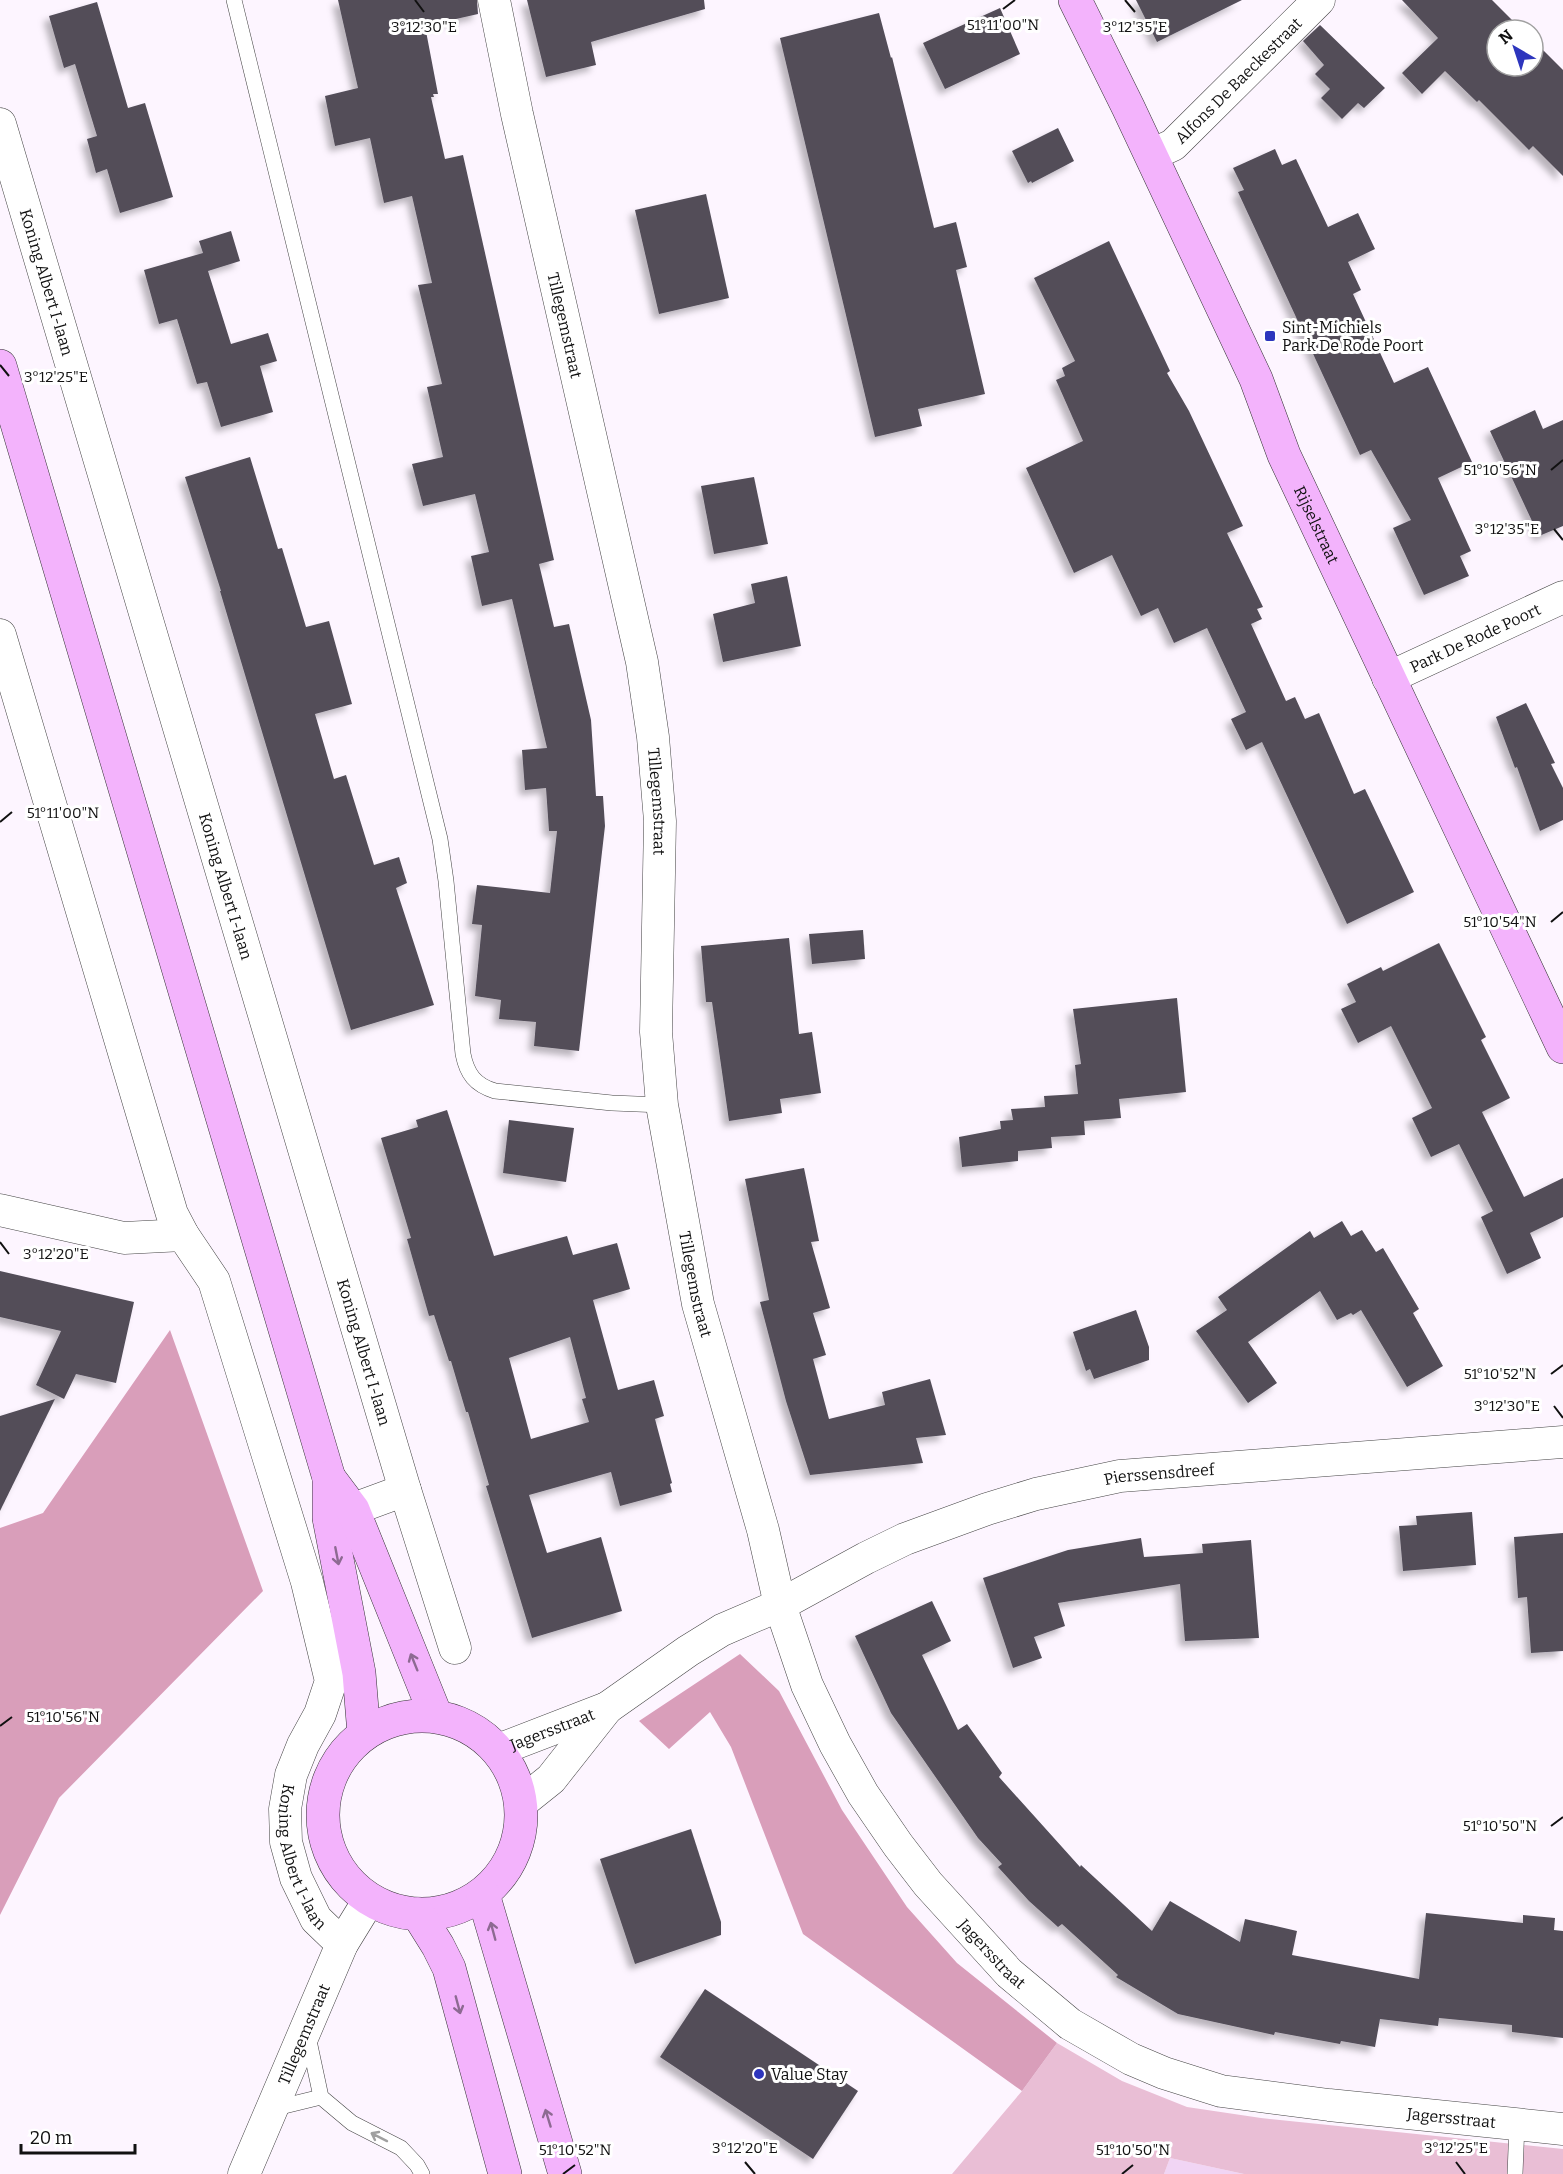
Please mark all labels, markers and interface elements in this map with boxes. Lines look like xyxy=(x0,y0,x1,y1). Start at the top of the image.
street label: Alfons De Baeckestraat xyxy=(1171,13,1306,147)
text: 51°11'00"N xyxy=(967,16,1039,34)
text: 3°12'30"E xyxy=(391,18,457,36)
text: 3°12'35"E xyxy=(1103,18,1167,36)
north arrow xyxy=(1485,18,1545,78)
text: N xyxy=(1495,25,1517,48)
street label: Koning Albert I-laan xyxy=(16,207,78,358)
street label: Tillegemstraat xyxy=(544,271,586,380)
place label: Sint-Michiels Park De Rode Poort xyxy=(1282,318,1424,355)
marker: Sint-Michiels Park De Rode Poort xyxy=(1263,329,1277,343)
text: 3°12'25"E xyxy=(24,368,88,386)
text: 51°10'56"N xyxy=(1463,461,1537,479)
street label: Rijselstraat xyxy=(1290,483,1343,567)
text: 3°12'35"E xyxy=(1475,520,1539,538)
street label: Park De Rode Poort xyxy=(1407,599,1544,676)
street label: Tillegemstraat xyxy=(644,747,670,856)
text: 51°11'00"N xyxy=(27,804,99,822)
street label: Koning Albert I-laan xyxy=(195,811,257,962)
text: 51°10'54"N xyxy=(1463,913,1537,931)
street label: Tillegemstraat xyxy=(675,1230,717,1339)
text: 3°12'20"E xyxy=(23,1245,89,1263)
street label: Koning Albert I-laan xyxy=(333,1277,395,1428)
text: 51°10'52"N xyxy=(1464,1365,1536,1383)
text: 3°12'30"E xyxy=(1474,1397,1540,1415)
street label: Pierssensdreef xyxy=(1102,1459,1217,1489)
one-way arrow xyxy=(332,1546,343,1566)
one-way arrow xyxy=(408,1653,419,1672)
street label: Jagersstraat xyxy=(506,1704,597,1754)
text: 51°10'56"N xyxy=(26,1708,100,1726)
street label: Koning Albert I-laan xyxy=(275,1783,330,1933)
text: 51°10'50"N xyxy=(1463,1817,1537,1835)
street label: Jagersstraat xyxy=(954,1914,1030,1993)
one-way arrow xyxy=(487,1922,498,1941)
street label: Tillegemstraat xyxy=(274,1981,334,2088)
one-way arrow xyxy=(453,1995,465,2014)
place label: Value Stay xyxy=(771,2065,848,2084)
marker: Value Stay xyxy=(752,2067,766,2081)
street label: Jagersstraat xyxy=(1405,2103,1497,2132)
one-way arrow xyxy=(542,2109,553,2128)
scale bar xyxy=(21,2117,135,2155)
text: 20 m xyxy=(30,2127,72,2149)
one-way arrow xyxy=(370,2131,388,2142)
text: 3°12'20"E xyxy=(712,2139,778,2157)
text: 3°12'25"E xyxy=(1424,2139,1488,2157)
text: 51°10'52"N xyxy=(539,2141,611,2159)
text: 51°10'50"N xyxy=(1096,2141,1170,2159)

